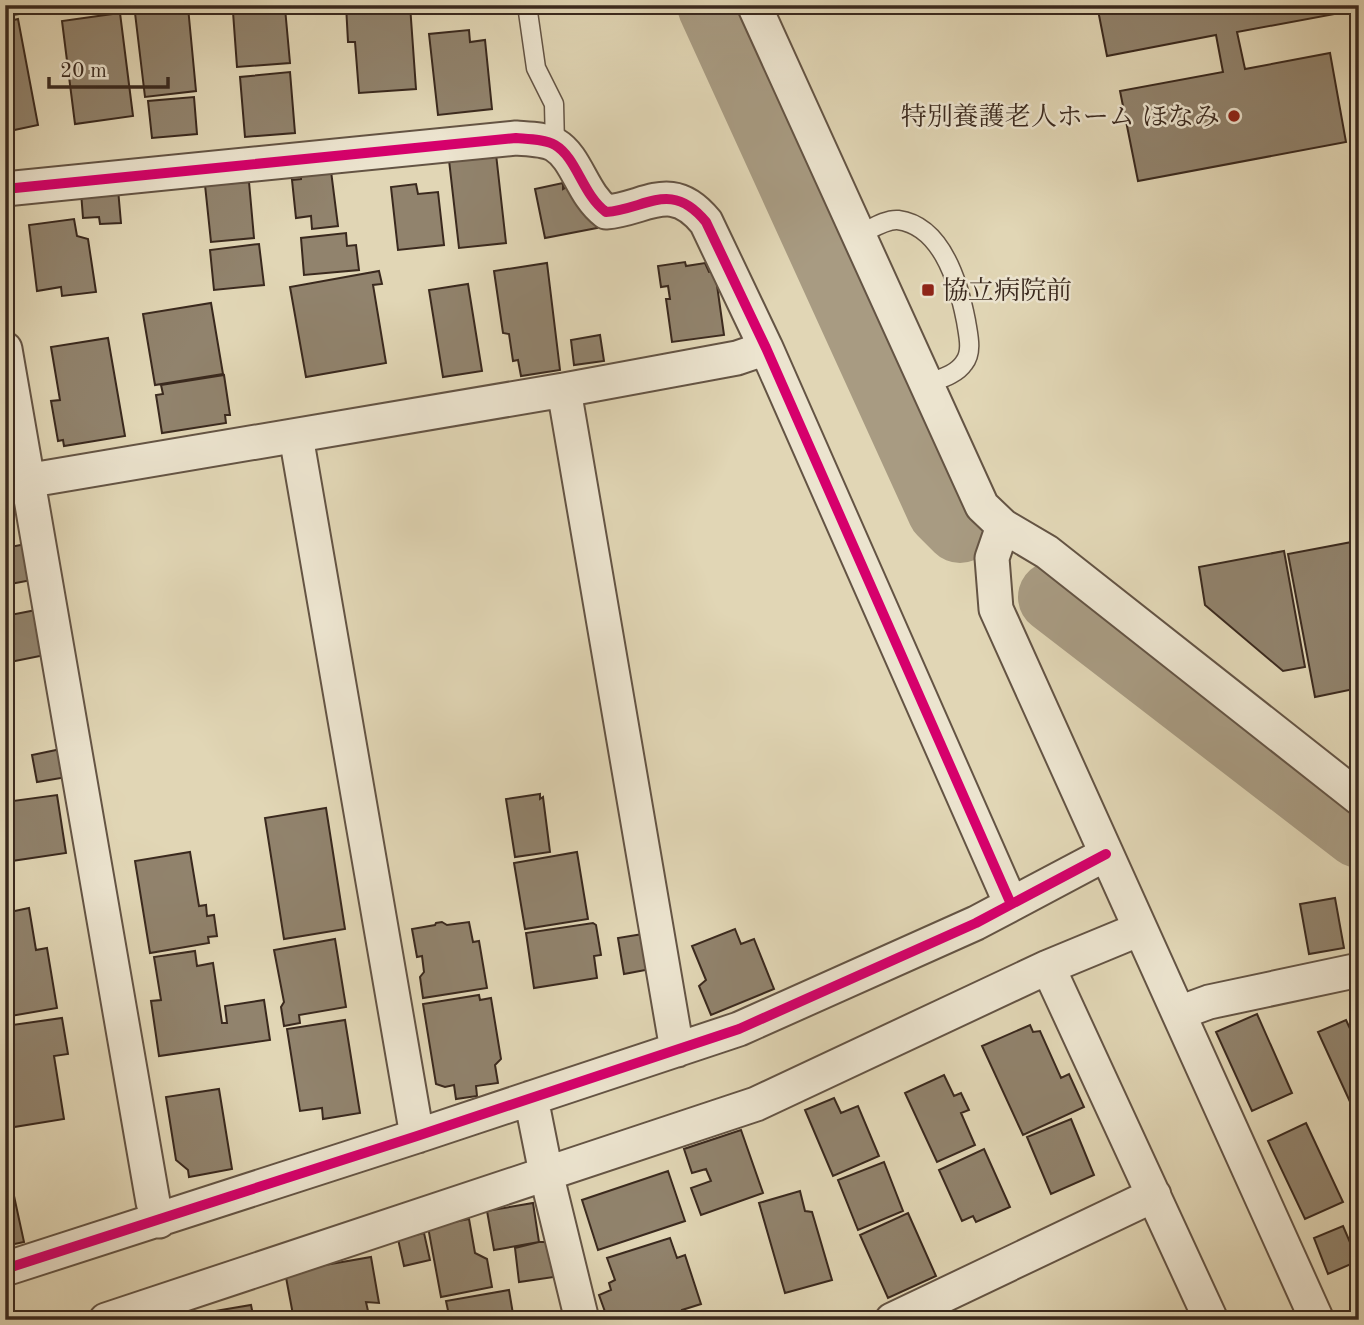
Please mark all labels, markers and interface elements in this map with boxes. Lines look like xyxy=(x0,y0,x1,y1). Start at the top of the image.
scale bar xyxy=(49,46,168,90)
text: 20 m xyxy=(60,61,107,82)
place label: 特別養護老人ホーム ほなみ xyxy=(901,102,1220,131)
marker: 特別養護老人ホーム ほなみ xyxy=(1226,108,1242,124)
place label: 協立病院前 xyxy=(942,277,1072,305)
marker: 協立病院前 xyxy=(920,282,936,298)

